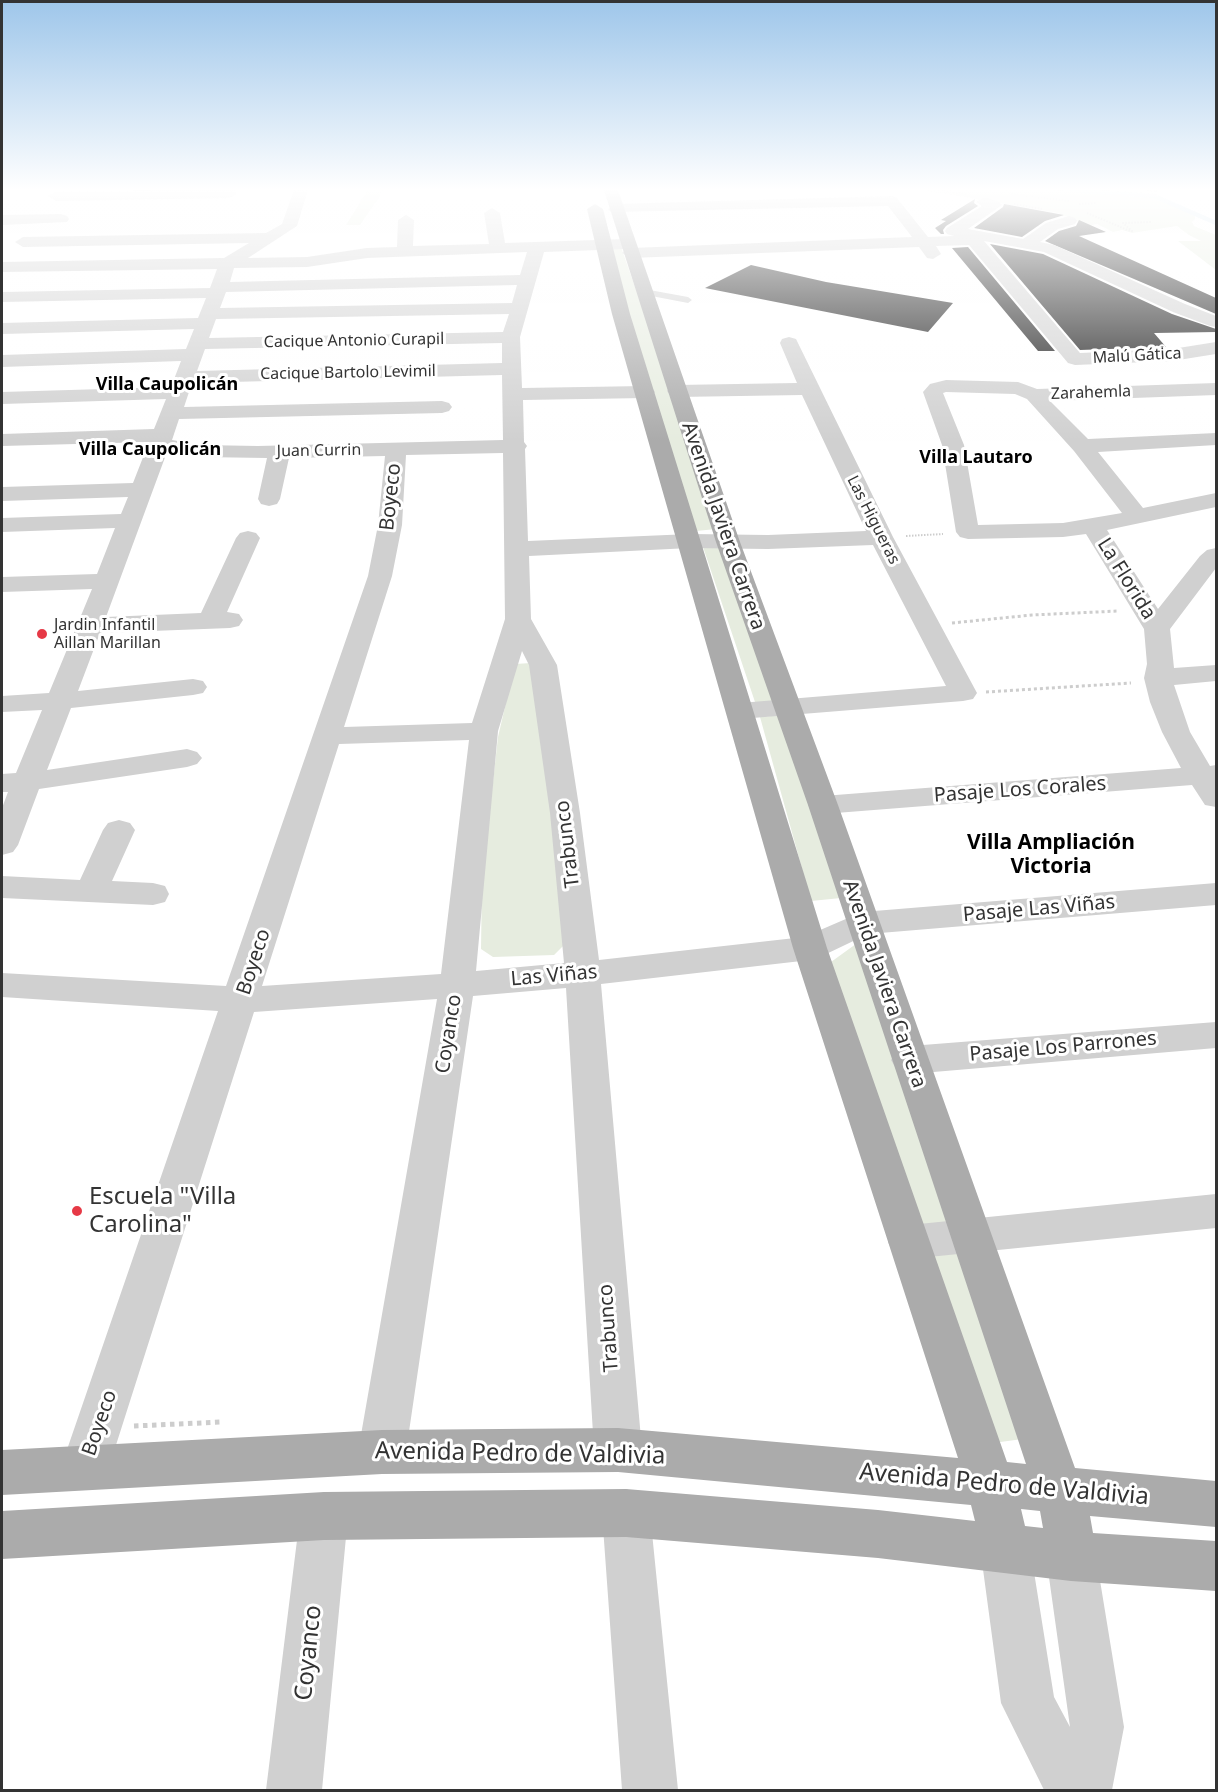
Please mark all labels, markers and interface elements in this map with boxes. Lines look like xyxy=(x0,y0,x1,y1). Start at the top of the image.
street label: Cacique Antonio Curapil xyxy=(264,330,444,352)
street label: Malú Gática xyxy=(1092,344,1182,368)
street label: Cacique Bartolo Levimil xyxy=(260,362,436,384)
district label: Villa Caupolicán xyxy=(96,374,238,396)
street label: Zarahemla xyxy=(1051,382,1131,404)
street label: Avenida Javiera Carrera xyxy=(676,419,770,633)
district label: Villa Caupolicán xyxy=(79,439,221,461)
street label: Juan Currin xyxy=(277,441,361,461)
district label: Villa Lautaro xyxy=(919,447,1033,469)
street label: Boyeco xyxy=(376,462,406,532)
street label: Las Higueras xyxy=(842,472,904,568)
street label: La Florida xyxy=(1092,534,1160,624)
place label: Jardin Infantil Aillan Marillan xyxy=(54,615,161,653)
marker: Jardin Infantil Aillan Marillan xyxy=(35,627,49,641)
street label: Pasaje Los Corales xyxy=(933,772,1107,808)
street label: Trabunco xyxy=(551,799,585,889)
district label: Villa Ampliación Victoria xyxy=(967,830,1135,880)
street label: Avenida Javiera Carrera xyxy=(837,877,931,1091)
street label: Pasaje Las Viñas xyxy=(962,890,1116,928)
street label: Boyeco xyxy=(232,926,276,998)
street label: Las Viñas xyxy=(510,960,598,992)
street label: Coyanco xyxy=(431,993,467,1075)
street label: Pasaje Los Parrones xyxy=(968,1027,1158,1067)
place label: Escuela "Villa Carolina" xyxy=(89,1183,236,1239)
marker: Escuela "Villa Carolina" xyxy=(70,1204,84,1218)
street label: Trabunco xyxy=(594,1283,624,1373)
street label: Boyeco xyxy=(78,1387,122,1459)
street label: Avenida Pedro de Valdivia xyxy=(375,1437,665,1471)
street label: Avenida Pedro de Valdivia xyxy=(858,1458,1150,1512)
street label: Coyanco xyxy=(290,1604,328,1702)

